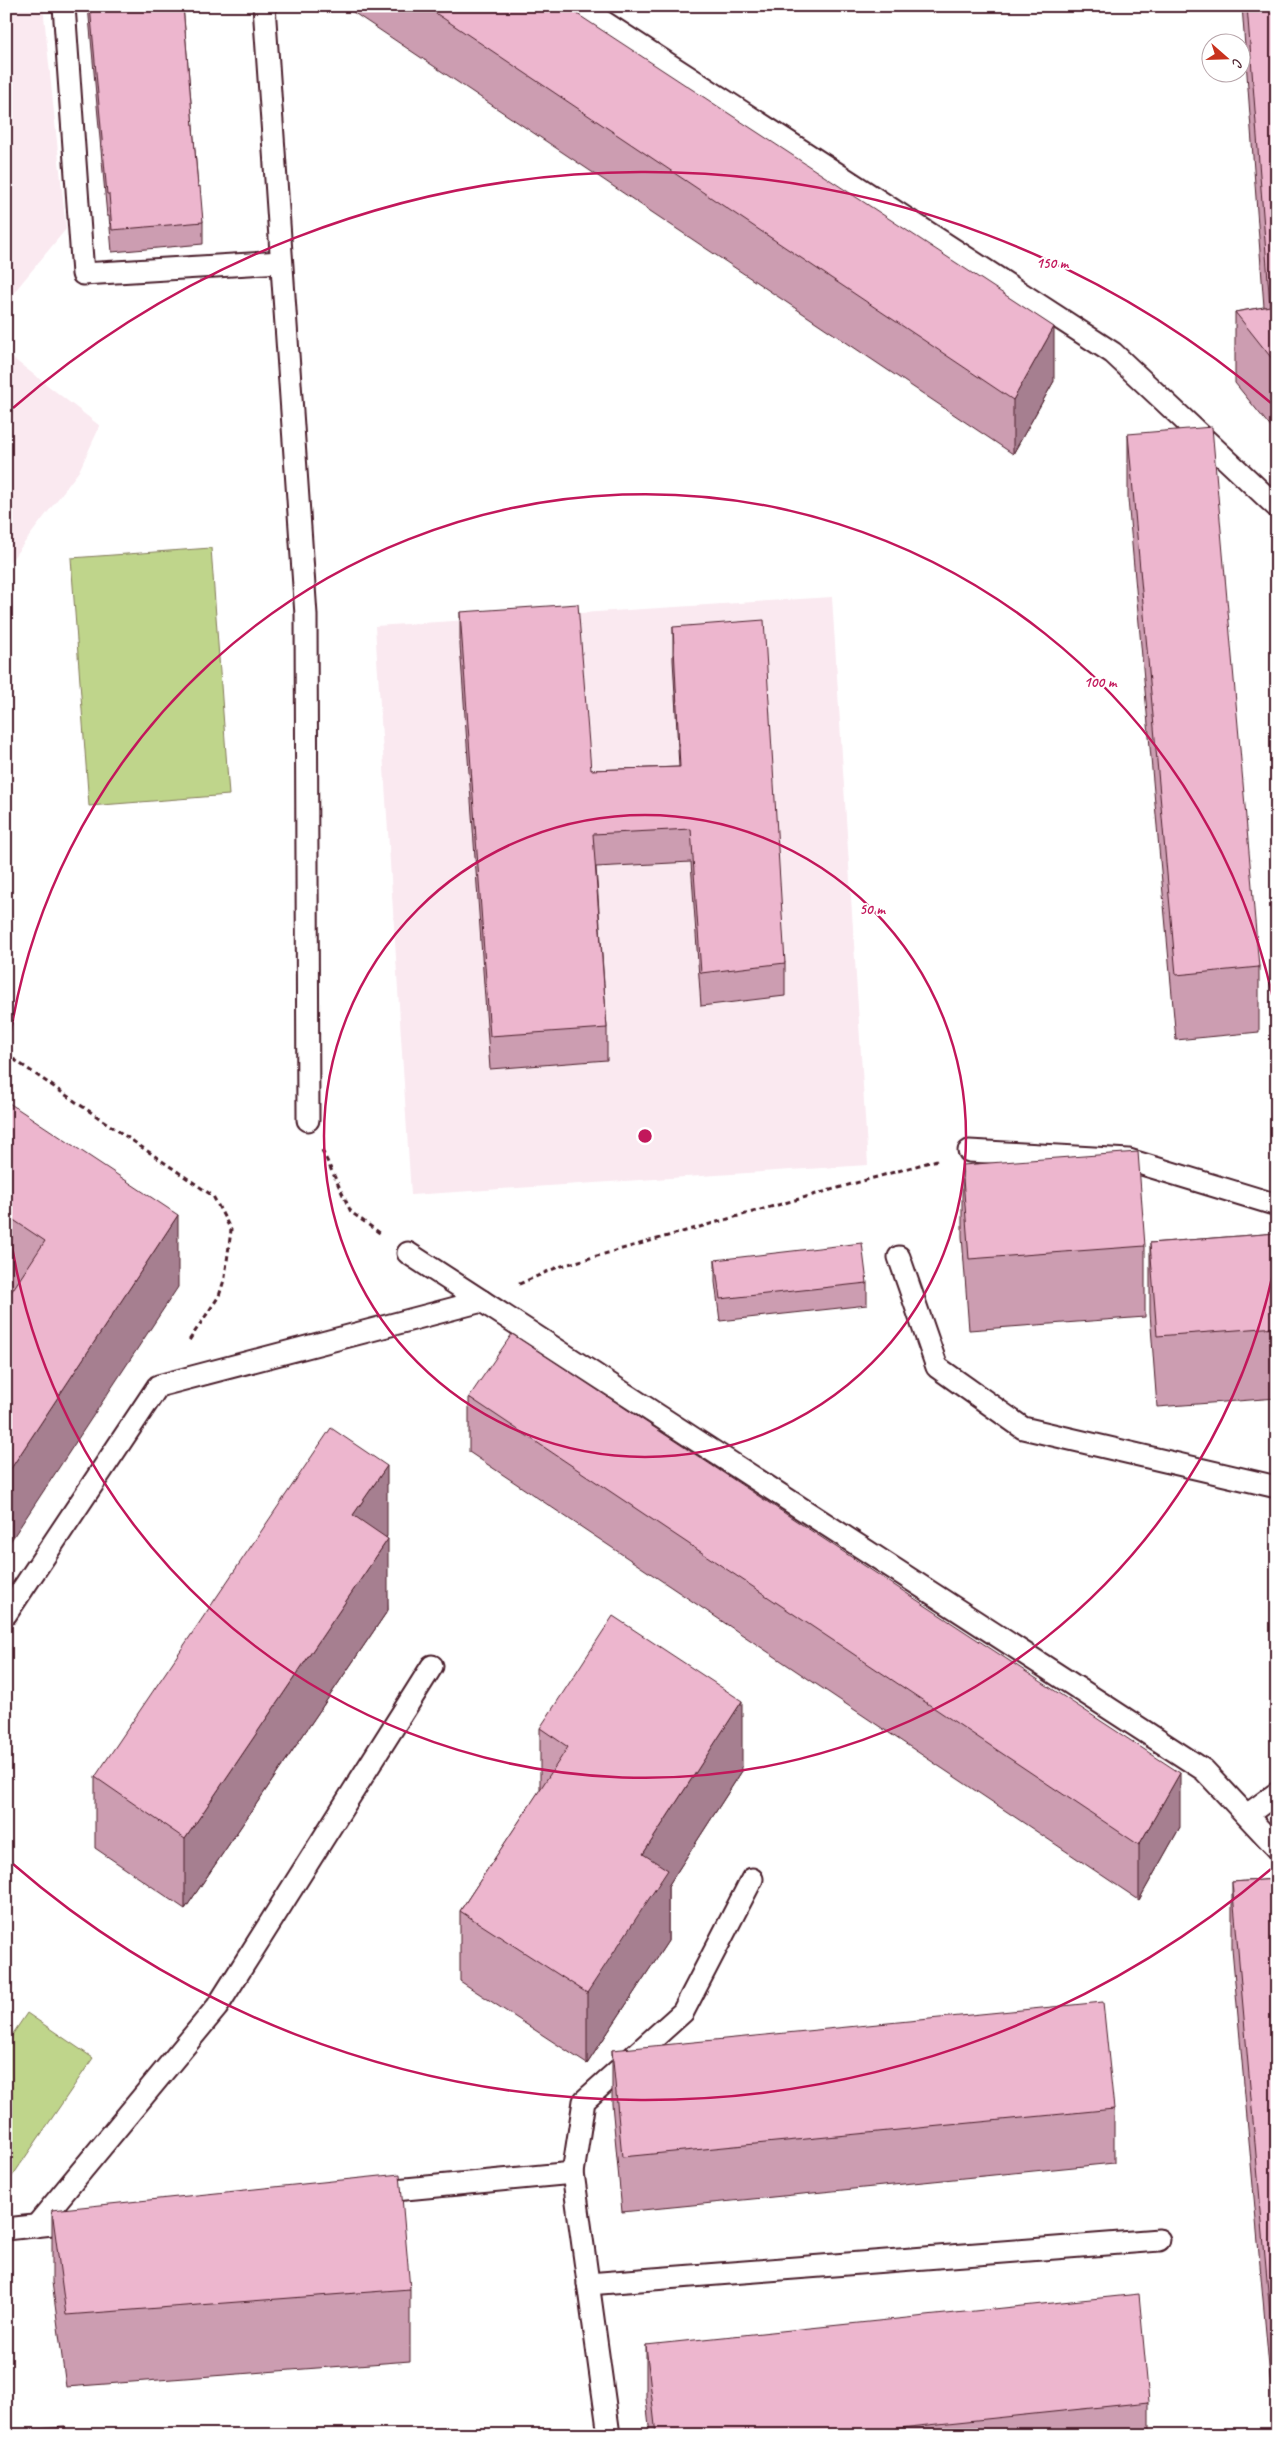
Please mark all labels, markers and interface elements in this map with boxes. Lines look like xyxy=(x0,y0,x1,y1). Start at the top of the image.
north arrow xyxy=(1200,32,1250,82)
text: С xyxy=(1228,56,1247,70)
text: 150 m xyxy=(1036,254,1070,273)
text: 100 m xyxy=(1084,673,1118,692)
text: 50 m xyxy=(859,900,886,919)
centre of rings xyxy=(636,1127,654,1145)

